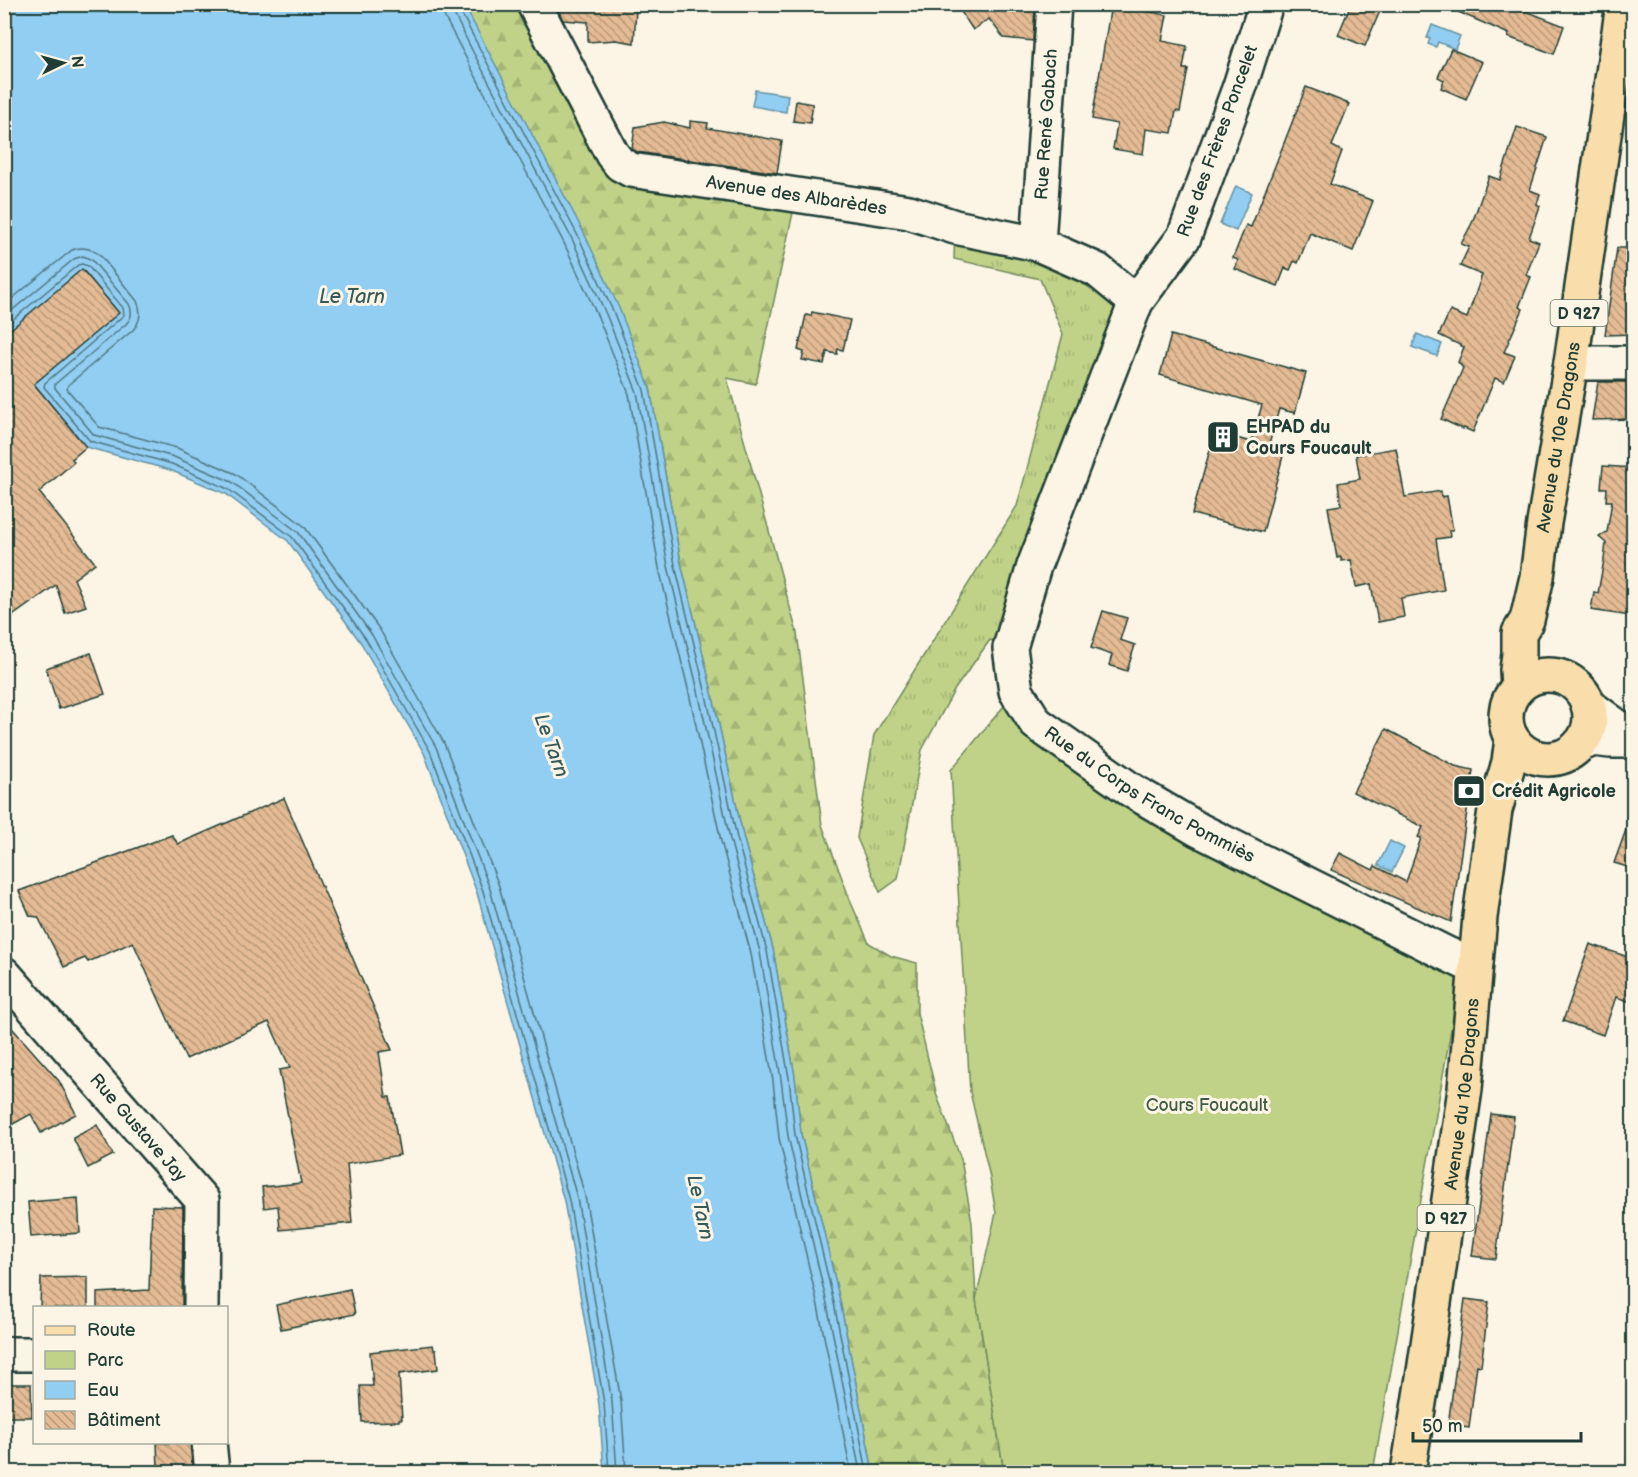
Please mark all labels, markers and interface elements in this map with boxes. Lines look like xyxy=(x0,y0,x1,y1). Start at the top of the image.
north arrow xyxy=(33,33,93,93)
street label: Rue des Frères Poncelet xyxy=(1173,42,1262,240)
street label: Rue René Gabach xyxy=(1031,48,1062,201)
text: N xyxy=(66,55,86,69)
street label: Avenue des Albarèdes xyxy=(705,172,888,220)
water label: Le Tarn xyxy=(319,285,385,309)
road number: D 927 xyxy=(1550,300,1608,326)
street label: Avenue du 10e Dragons xyxy=(1533,341,1585,534)
place label: EHPAD du Cours Foucault xyxy=(1246,417,1372,459)
building icon: EHPAD du Cours Foucault xyxy=(1205,419,1241,455)
water label: Le Tarn xyxy=(529,710,574,780)
street label: Rue du Corps Franc Pommiès xyxy=(1040,722,1258,867)
bank icon: Crédit Agricole xyxy=(1451,773,1487,809)
place label: Crédit Agricole xyxy=(1492,781,1616,802)
street label: Avenue du 10e Dragons xyxy=(1441,997,1484,1191)
street label: Rue Gustave Jay xyxy=(85,1070,191,1187)
park label: Cours Foucault xyxy=(1146,1095,1269,1116)
water label: Le Tarn xyxy=(681,1172,719,1242)
road number: D 927 xyxy=(1418,1205,1474,1231)
legend xyxy=(33,1306,228,1444)
text: Route xyxy=(87,1320,136,1341)
text: Parc xyxy=(87,1350,124,1371)
text: Eau xyxy=(87,1380,119,1401)
scale bar xyxy=(1413,1405,1581,1443)
text: Bâtiment xyxy=(87,1410,161,1431)
text: 50 m xyxy=(1422,1416,1463,1437)

